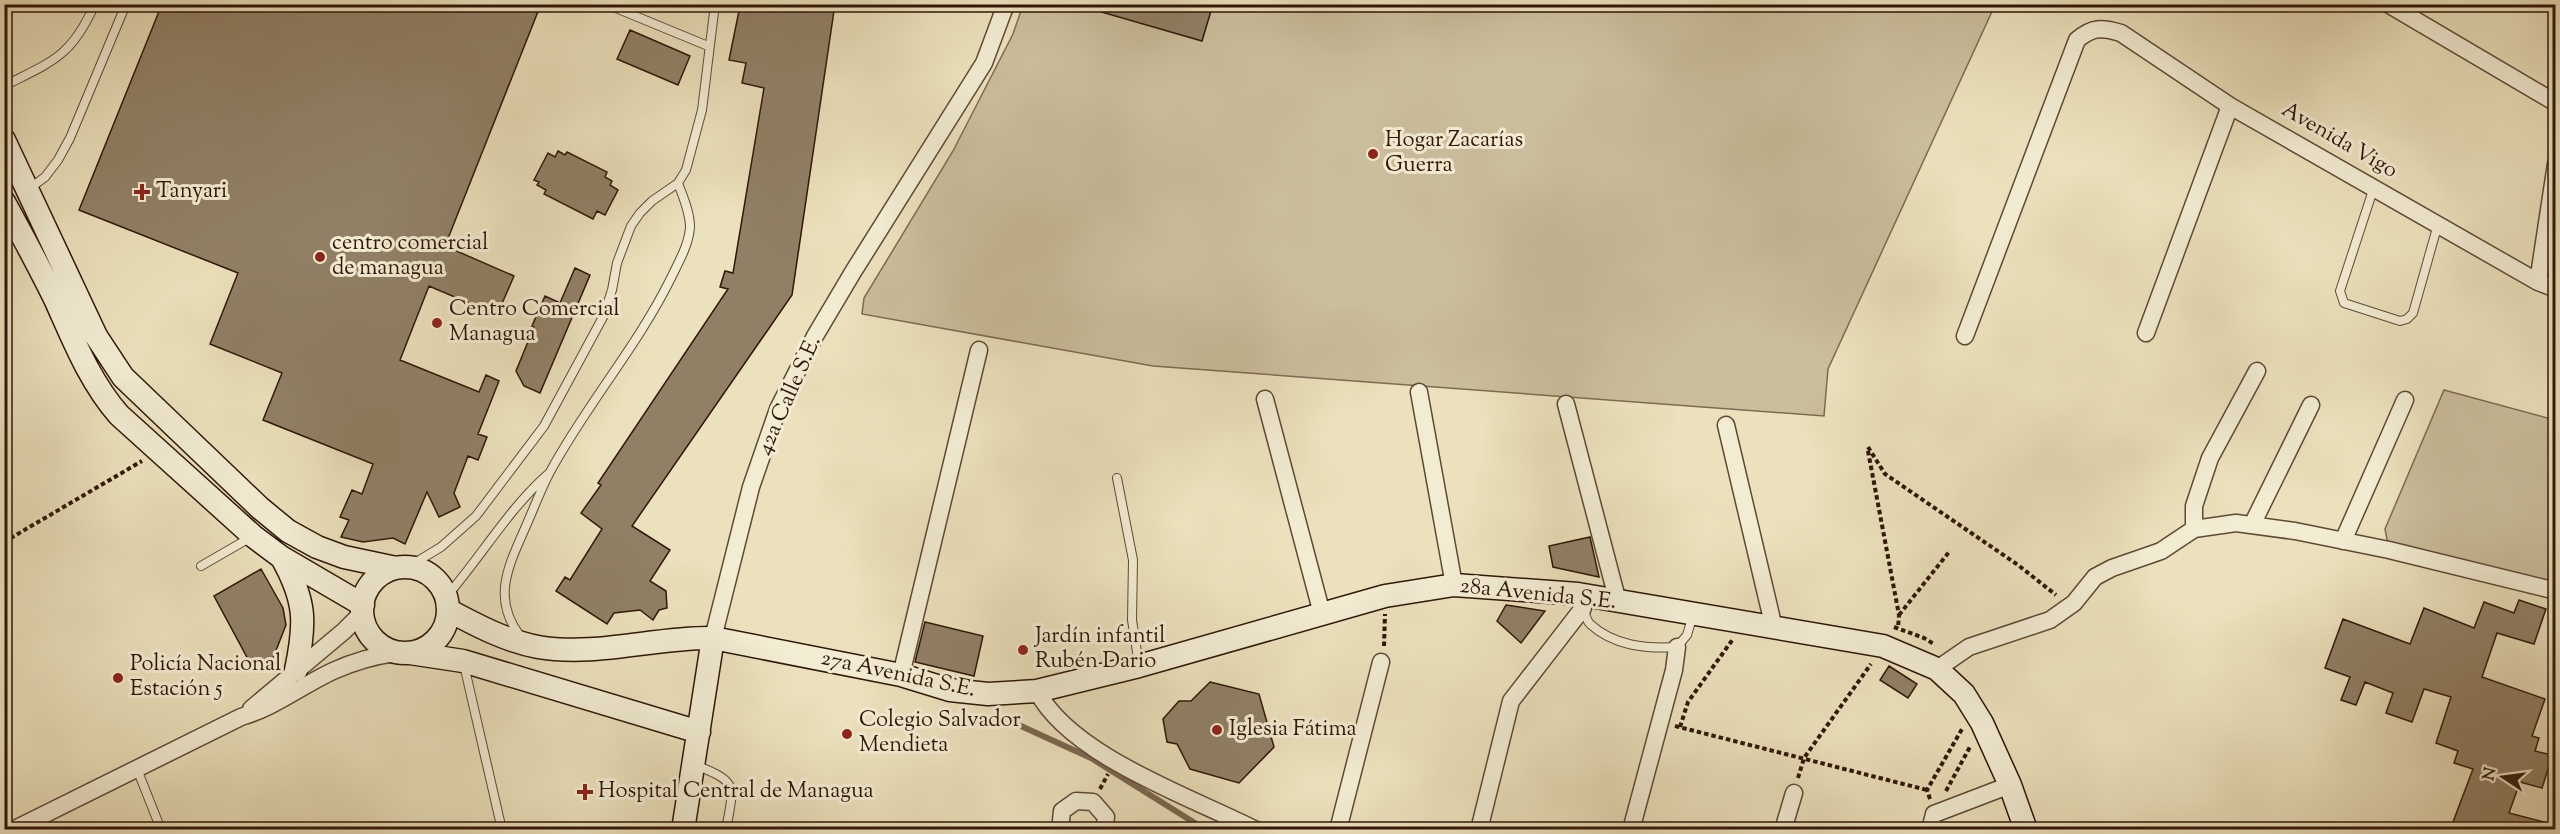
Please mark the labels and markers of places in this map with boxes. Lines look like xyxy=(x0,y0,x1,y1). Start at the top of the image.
place label: Hogar Zacarías Guerra xyxy=(1385,125,1523,182)
marker: Hogar Zacarías Guerra xyxy=(1366,147,1380,161)
place label: Tanyari xyxy=(156,176,227,208)
marker: Tanyari xyxy=(133,183,151,201)
place label: centro comercial de managua xyxy=(332,228,488,285)
marker: centro comercial de managua xyxy=(313,250,327,264)
place label: Centro Comercial Managua xyxy=(449,294,620,351)
marker: Centro Comercial Managua xyxy=(430,316,444,330)
place label: Jardín infantil Rubén Dario xyxy=(1034,621,1166,678)
marker: Jardín infantil Rubén Dario xyxy=(1016,643,1030,657)
place label: Policía Nacional Estación 5 xyxy=(130,649,281,706)
marker: Policía Nacional Estación 5 xyxy=(111,671,125,685)
place label: Colegio Salvador Mendieta xyxy=(859,705,1021,762)
place label: Iglesia Fátima xyxy=(1229,714,1357,746)
marker: Iglesia Fátima xyxy=(1210,723,1224,737)
marker: Colegio Salvador Mendieta xyxy=(840,727,854,741)
place label: Hospital Central de Managua xyxy=(598,776,874,808)
marker: Hospital Central de Managua xyxy=(576,783,594,801)

